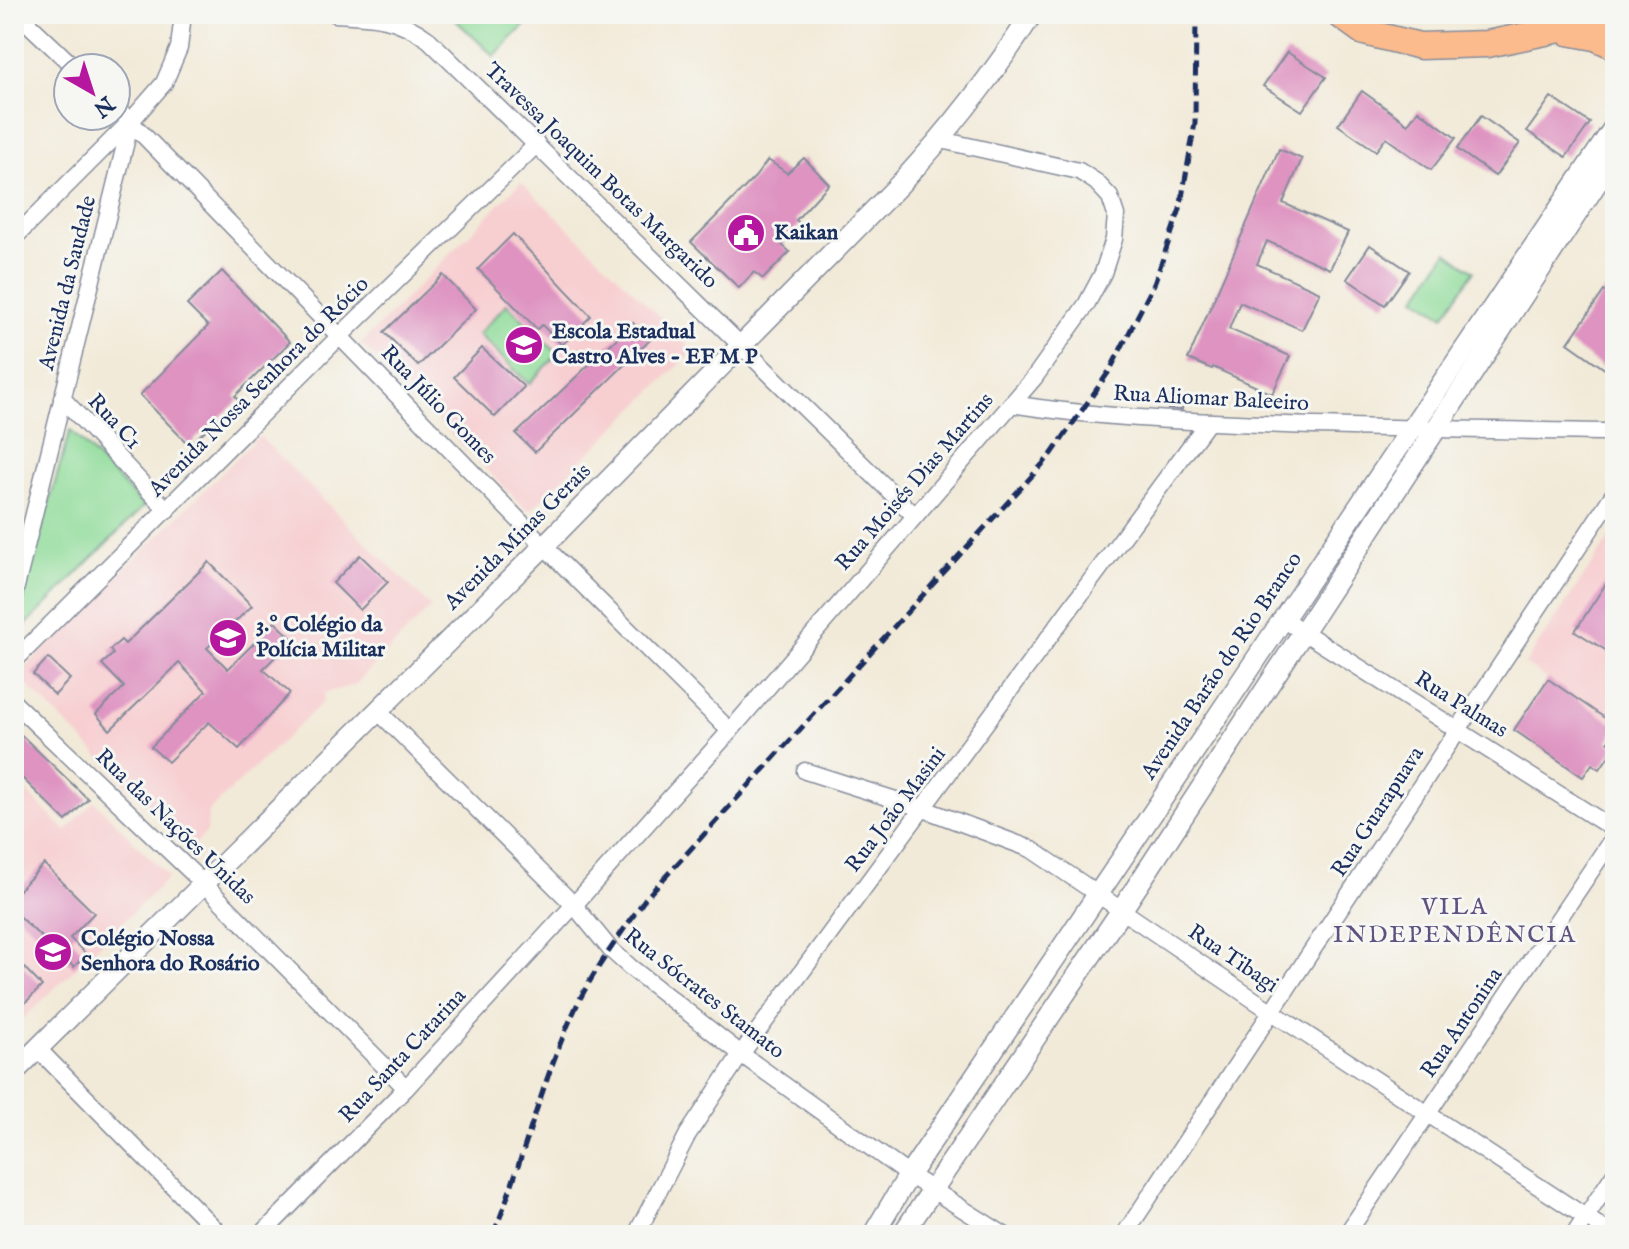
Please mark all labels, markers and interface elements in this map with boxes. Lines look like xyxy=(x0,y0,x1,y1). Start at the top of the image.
north arrow xyxy=(52,52,132,132)
street label: Travessa Joaquim Botas Margarido xyxy=(478,57,724,295)
text: N xyxy=(87,88,120,123)
street label: Avenida da Saudade xyxy=(33,193,103,374)
public building icon: Kaikan xyxy=(725,212,767,254)
place label: Kaikan xyxy=(774,219,839,247)
street label: Avenida Nossa Senhora do Rócio xyxy=(142,271,375,504)
place label: Escola Estadual Castro Alves - EF M P xyxy=(552,318,758,371)
school or university icon: Escola Estadual Castro Alves - EF M P xyxy=(503,324,545,366)
street label: Rua Júlio Gomes xyxy=(374,340,502,470)
street label: Rua Aliomar Baleeiro xyxy=(1112,380,1310,418)
street label: Rua Moisés Dias Martins xyxy=(830,387,1000,577)
street label: Rua C1 xyxy=(81,388,147,456)
street label: Avenida Minas Gerais xyxy=(438,458,597,617)
street label: Avenida Barão do Rio Branco xyxy=(1135,547,1309,786)
place label: 3.º Colégio da Polícia Militar xyxy=(256,611,386,664)
school or university icon: 3.º Colégio da Polícia Militar xyxy=(207,617,249,659)
street label: Rua Palmas xyxy=(1409,665,1513,745)
street label: Rua Guarapuava xyxy=(1325,741,1431,883)
street label: Rua João Masini xyxy=(840,742,952,878)
street label: Rua das Nações Unidas xyxy=(89,743,261,911)
district label: VILA INDEPENDÊNCIA xyxy=(1333,892,1577,951)
street label: Rua Tibagi xyxy=(1182,919,1284,1000)
street label: Rua Sócrates Stamato xyxy=(618,922,790,1066)
place label: Colégio Nossa Senhora do Rosário xyxy=(81,925,260,978)
school or university icon: Colégio Nossa Senhora do Rosário xyxy=(32,931,74,973)
street label: Rua Antonina xyxy=(1415,962,1509,1083)
street label: Rua Santa Catarina xyxy=(333,982,473,1129)

